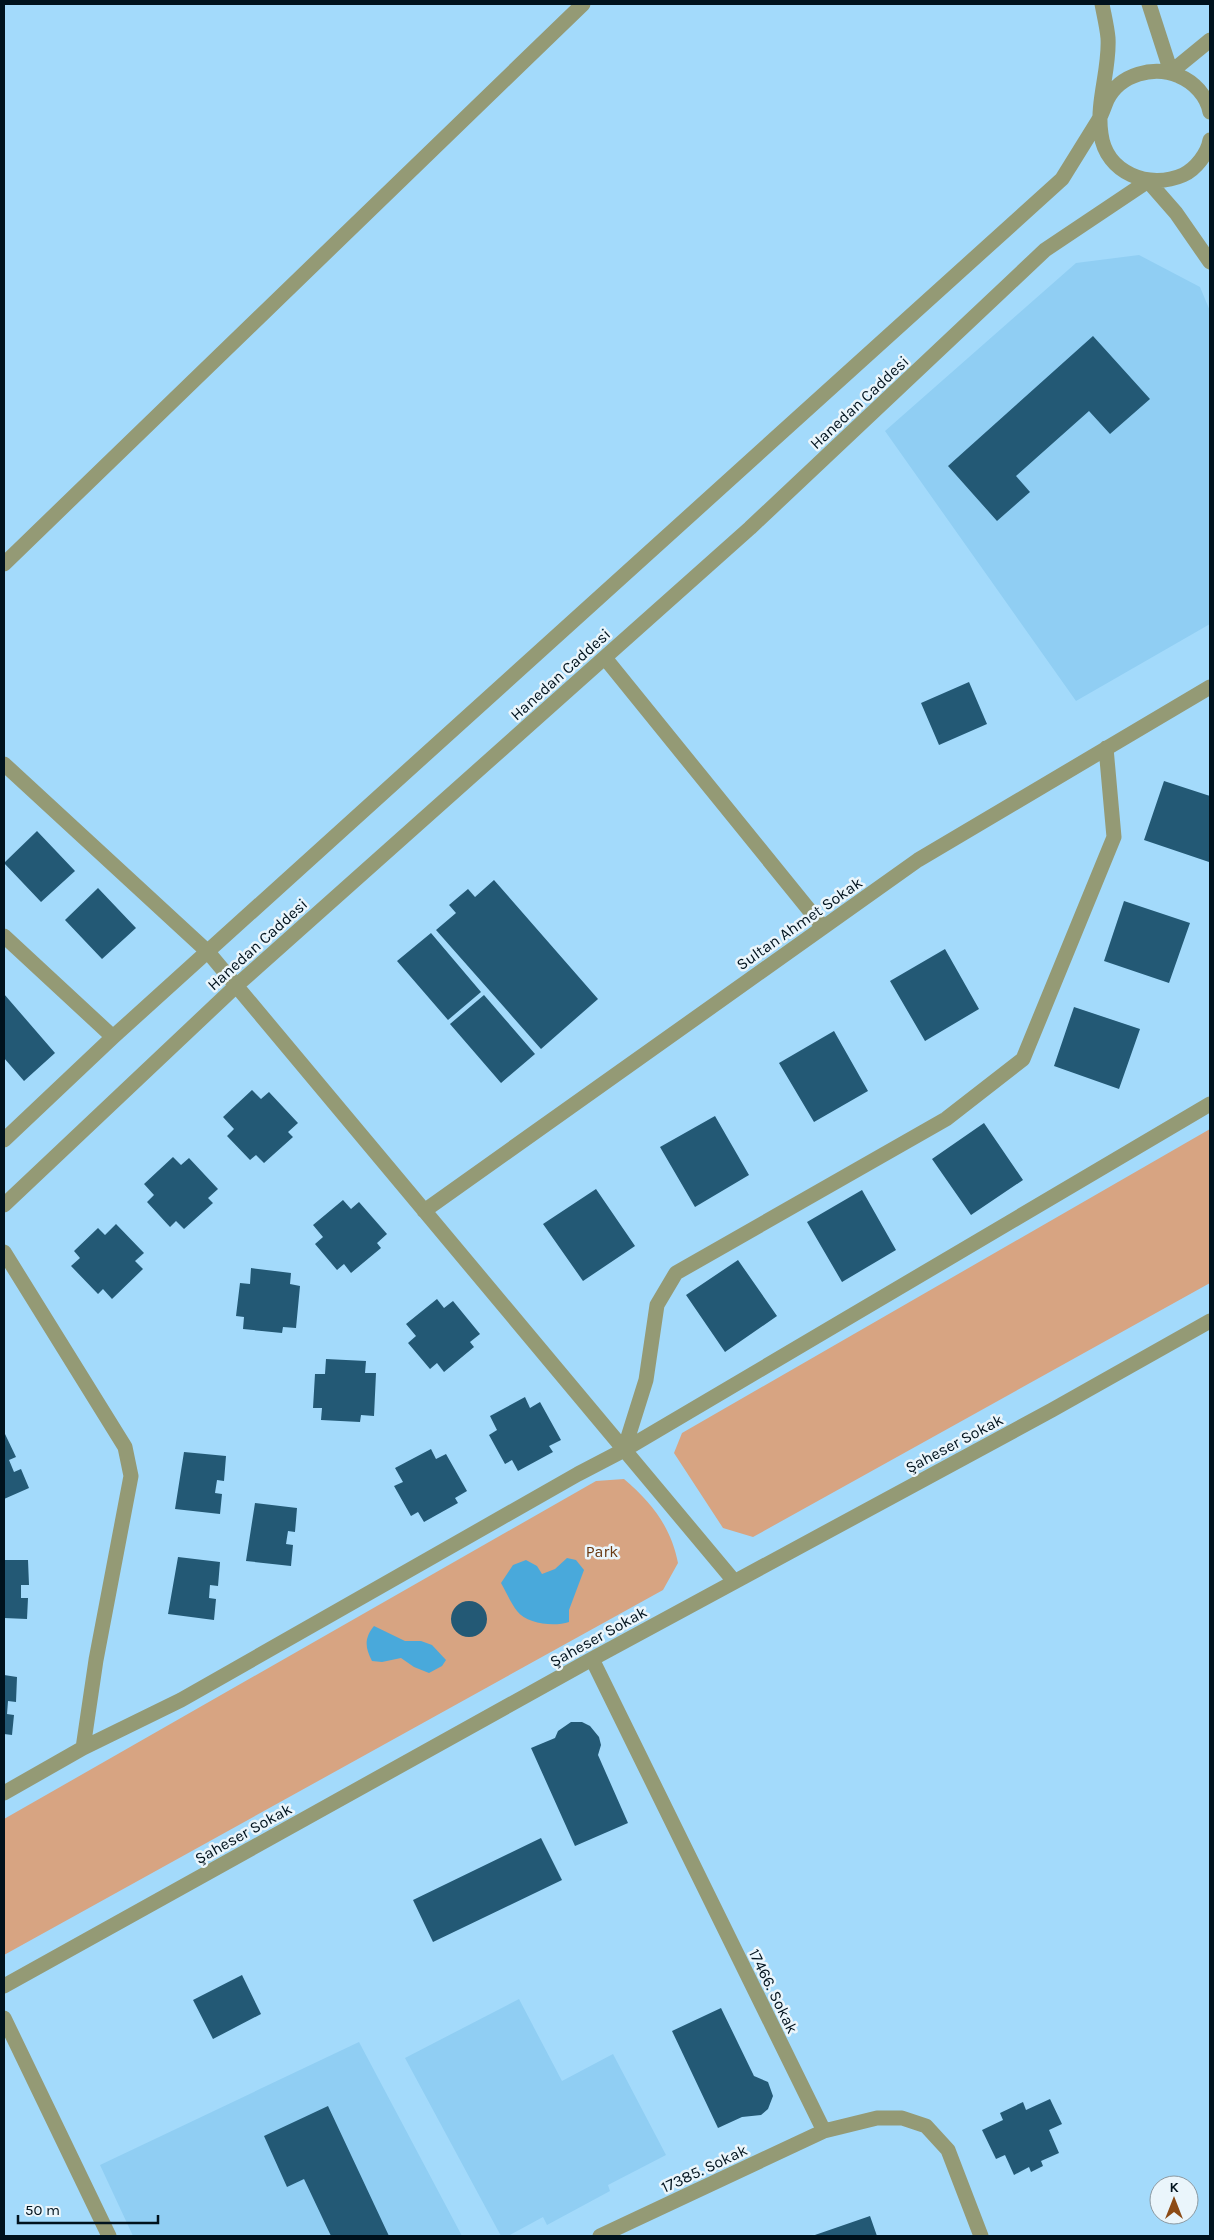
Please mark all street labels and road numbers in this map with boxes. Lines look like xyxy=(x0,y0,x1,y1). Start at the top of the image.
street label: Hanedan Caddesi xyxy=(806,352,913,453)
street label: Hanedan Caddesi xyxy=(506,624,614,724)
street label: Sultan Ahmet Sokak xyxy=(733,873,866,974)
street label: Hanedan Caddesi xyxy=(203,894,311,994)
street label: Şaheser Sokak xyxy=(902,1410,1006,1477)
street label: Şaheser Sokak xyxy=(546,1602,650,1671)
street label: Şaheser Sokak xyxy=(191,1799,295,1868)
street label: 17466. Sokak xyxy=(745,1946,802,2037)
street label: 17385. Sokak xyxy=(658,2140,750,2197)

